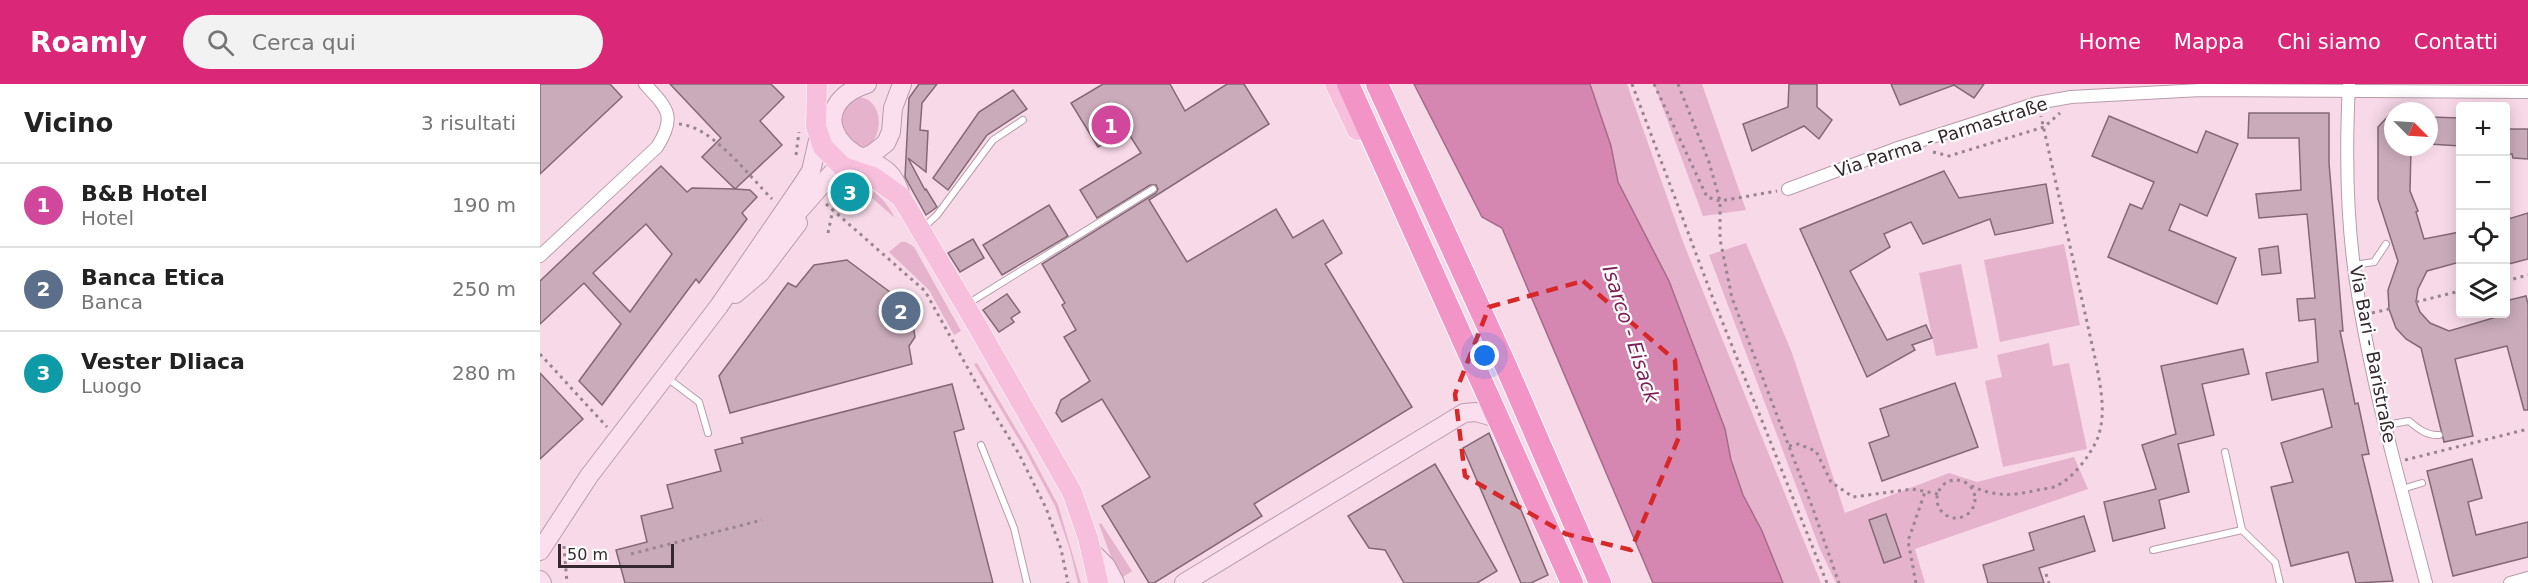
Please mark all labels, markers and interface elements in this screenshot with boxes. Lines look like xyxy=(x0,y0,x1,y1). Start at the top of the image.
search box xyxy=(183,15,603,69)
text: Roamly xyxy=(30,26,147,59)
icon: search xyxy=(204,26,237,59)
text: Cerca qui xyxy=(252,30,356,55)
text: Home xyxy=(2079,30,2141,54)
text: Mappa xyxy=(2174,30,2244,54)
text: Chi siamo xyxy=(2277,30,2381,54)
text: Contatti xyxy=(2414,30,2498,54)
street label: Via Parma - Parmastraße xyxy=(1832,93,2050,181)
pin: 1 xyxy=(1092,102,1130,147)
north arrow xyxy=(2384,102,2438,156)
map controls xyxy=(2456,102,2510,318)
button: + xyxy=(2456,102,2510,156)
text: Vicino xyxy=(24,108,113,138)
text: 3 risultati xyxy=(421,111,516,135)
button: − xyxy=(2456,156,2510,210)
pin: 3 xyxy=(830,170,870,214)
text: B&B Hotel xyxy=(81,181,208,206)
text: 1 xyxy=(37,193,50,217)
text: 190 m xyxy=(452,193,516,217)
text: Hotel xyxy=(81,206,134,230)
button: locate xyxy=(2456,210,2510,264)
water label: Isarco - Eisack xyxy=(1597,262,1665,407)
street label: Via Bari - Baristraße xyxy=(2345,263,2401,445)
button: layers xyxy=(2456,264,2510,318)
text: Banca Etica xyxy=(81,265,225,290)
text: 2 xyxy=(37,277,50,301)
text: 250 m xyxy=(452,277,516,301)
pin: 2 xyxy=(882,288,920,334)
text: Banca xyxy=(81,290,143,314)
your location xyxy=(1470,341,1499,370)
text: Vester Dliaca xyxy=(81,349,245,374)
text: 3 xyxy=(37,361,50,385)
text: 280 m xyxy=(452,361,516,385)
text: Luogo xyxy=(81,374,142,398)
scale bar xyxy=(558,541,674,568)
text: 50 m xyxy=(567,545,608,564)

